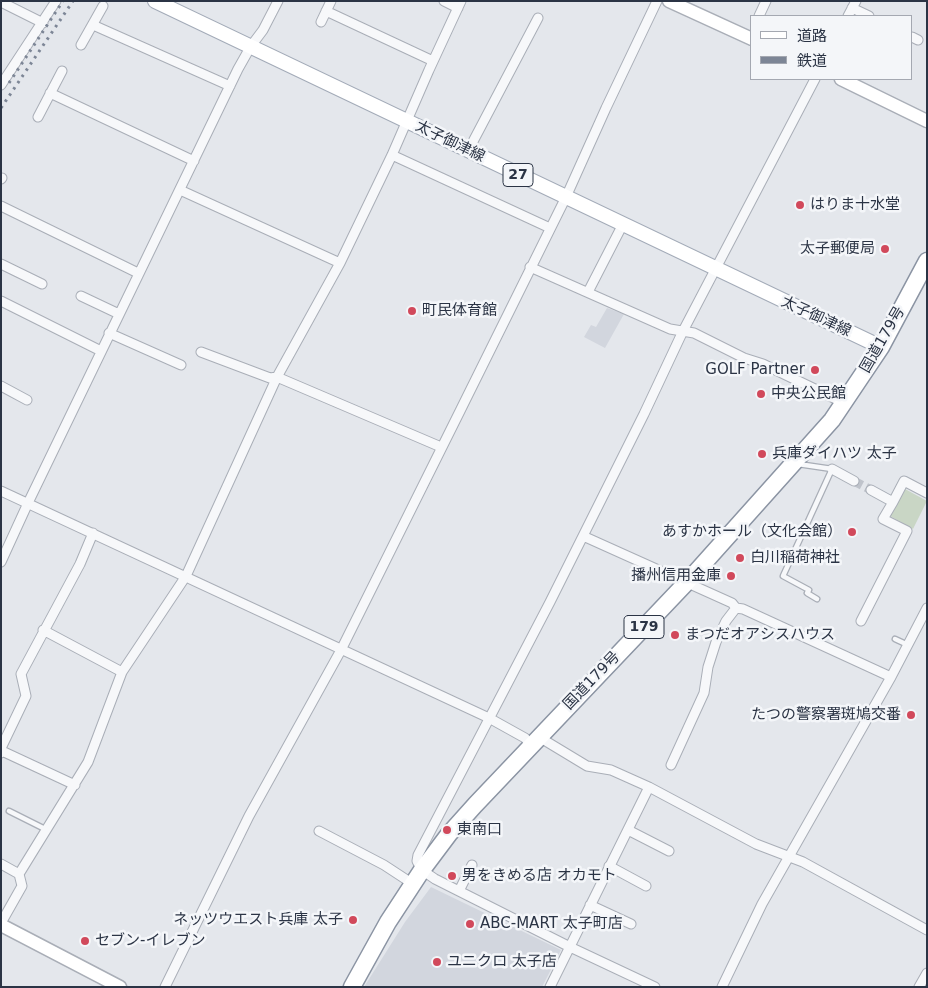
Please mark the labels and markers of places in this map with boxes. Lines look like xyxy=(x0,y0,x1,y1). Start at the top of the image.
place label: はりま十水堂 xyxy=(810,196,900,214)
marker: はりま十水堂 xyxy=(794,199,806,211)
place label: 太子郵便局 xyxy=(800,240,875,258)
marker: 太子郵便局 xyxy=(879,243,891,255)
place label: 町民体育館 xyxy=(422,302,497,320)
marker: 町民体育館 xyxy=(406,305,418,317)
place label: GOLF Partner xyxy=(705,361,805,379)
marker: GOLF Partner xyxy=(809,364,821,376)
place label: 中央公民館 xyxy=(771,385,846,403)
marker: 中央公民館 xyxy=(755,388,767,400)
place label: 兵庫ダイハツ 太子 xyxy=(772,445,897,463)
marker: 兵庫ダイハツ 太子 xyxy=(756,448,768,460)
place label: あすかホール（文化会館） xyxy=(662,523,842,541)
marker: あすかホール（文化会館） xyxy=(846,526,858,538)
place label: 白川稲荷神社 xyxy=(750,549,840,567)
marker: 白川稲荷神社 xyxy=(734,552,746,564)
place label: 播州信用金庫 xyxy=(631,567,721,585)
marker: 播州信用金庫 xyxy=(725,570,737,582)
place label: まつだオアシスハウス xyxy=(685,626,835,644)
marker: まつだオアシスハウス xyxy=(669,629,681,641)
place label: たつの警察署斑鳩交番 xyxy=(751,706,901,724)
marker: たつの警察署斑鳩交番 xyxy=(905,709,917,721)
place label: 東南口 xyxy=(457,821,502,839)
marker: 東南口 xyxy=(441,824,453,836)
place label: 男をきめる店 オカモト xyxy=(462,867,617,885)
marker: 男をきめる店 オカモト xyxy=(446,870,458,882)
place label: ネッツウエスト兵庫 太子 xyxy=(173,911,343,929)
marker: ネッツウエスト兵庫 太子 xyxy=(347,914,359,926)
place label: ABC-MART 太子町店 xyxy=(480,915,623,933)
marker: ABC-MART 太子町店 xyxy=(464,918,476,930)
place label: セブン-イレブン xyxy=(95,932,205,950)
marker: セブン-イレブン xyxy=(79,935,91,947)
place label: ユニクロ 太子店 xyxy=(447,953,557,971)
marker: ユニクロ 太子店 xyxy=(431,956,443,968)

